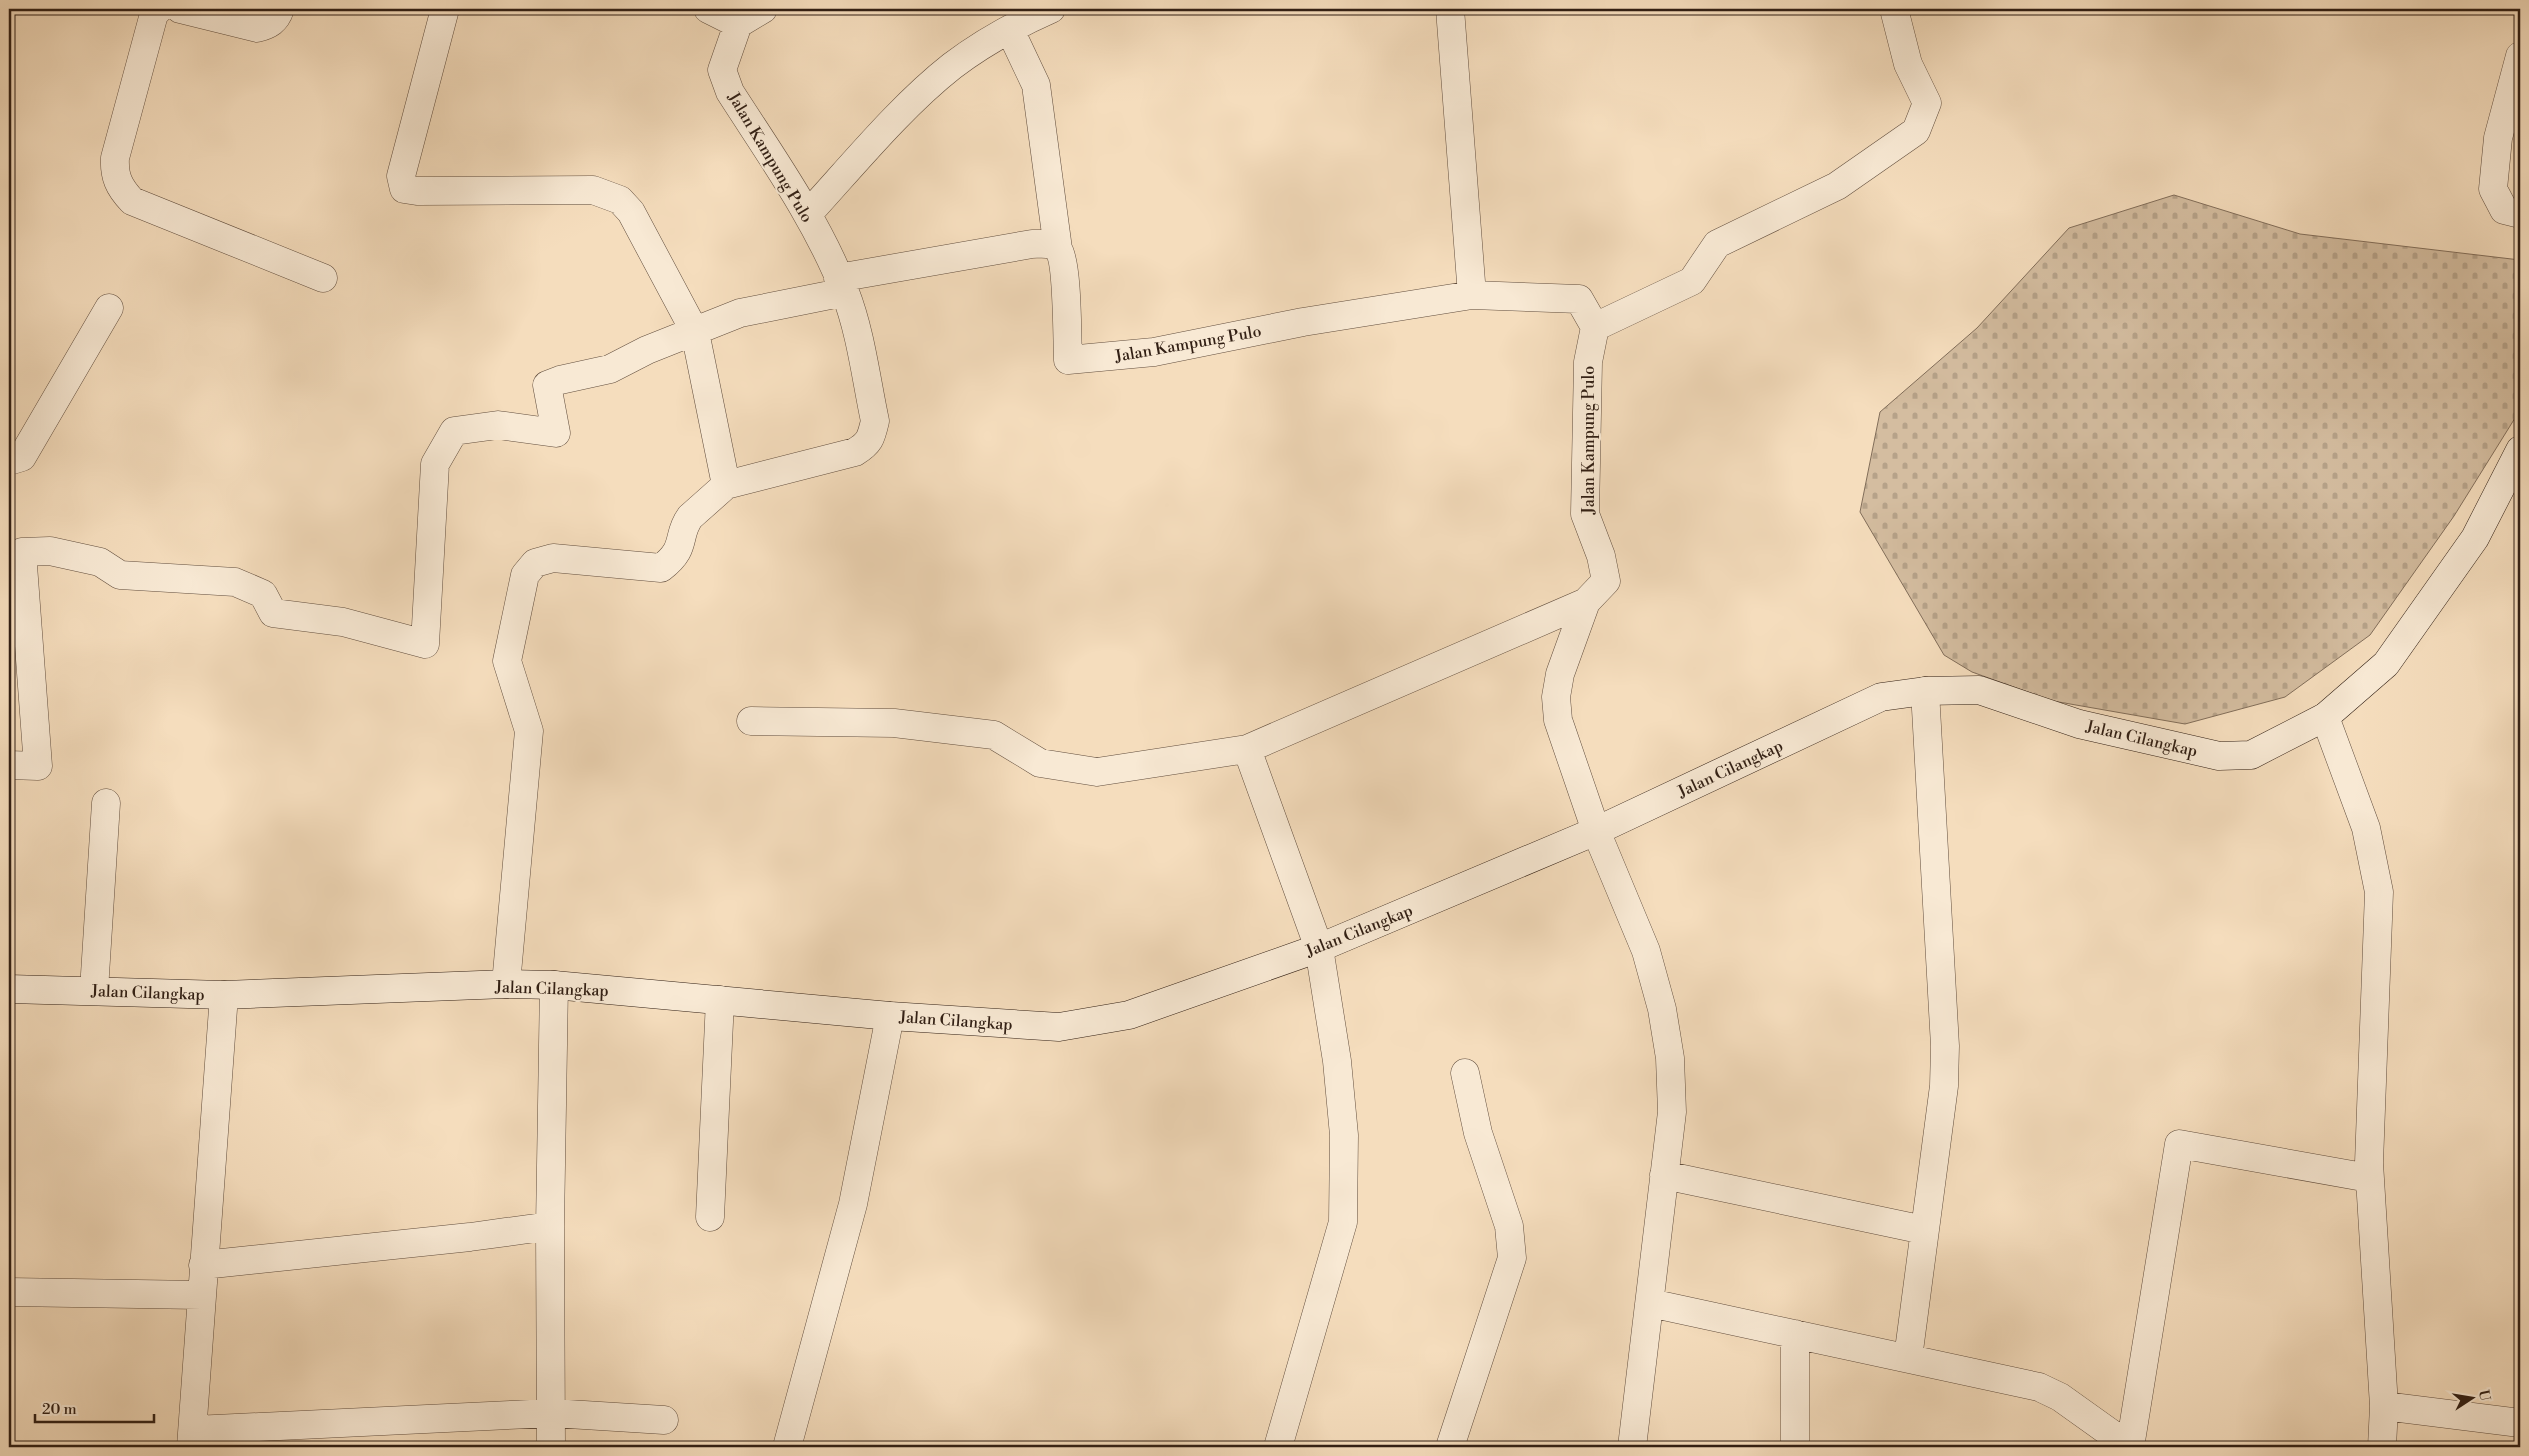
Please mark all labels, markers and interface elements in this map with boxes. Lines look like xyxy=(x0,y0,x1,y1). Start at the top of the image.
street label: Jalan Kampung Pulo xyxy=(723,88,817,226)
street label: Jalan Kampung Pulo xyxy=(1112,321,1263,367)
street label: Jalan Kampung Pulo xyxy=(1579,366,1599,515)
street label: Jalan Cilangkap xyxy=(2083,716,2199,762)
street label: Jalan Cilangkap xyxy=(1674,736,1786,802)
street label: Jalan Cilangkap xyxy=(1302,900,1416,962)
street label: Jalan Cilangkap xyxy=(494,977,609,1001)
street label: Jalan Cilangkap xyxy=(90,981,205,1005)
street label: Jalan Cilangkap xyxy=(898,1007,1013,1035)
north arrow xyxy=(2446,1374,2496,1424)
text: U xyxy=(2474,1388,2494,1403)
scale bar xyxy=(35,1391,154,1423)
text: 20 m xyxy=(42,1400,77,1419)

